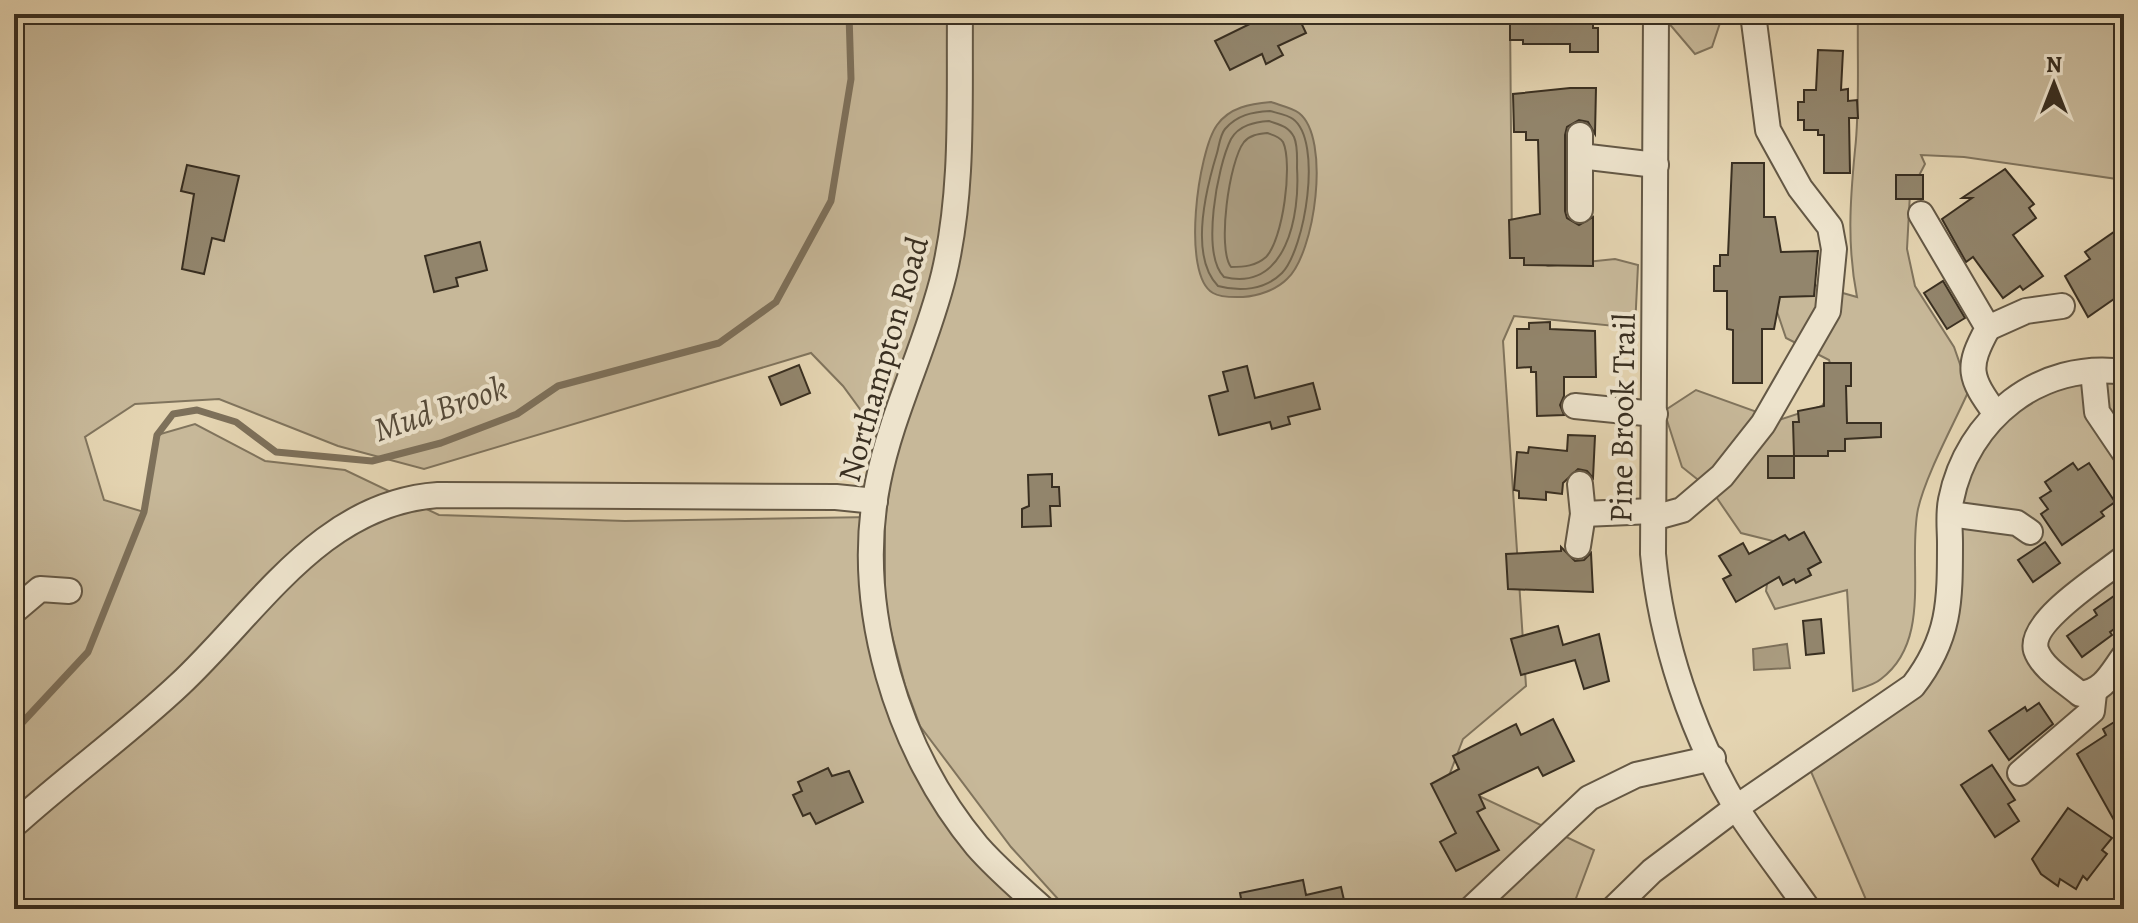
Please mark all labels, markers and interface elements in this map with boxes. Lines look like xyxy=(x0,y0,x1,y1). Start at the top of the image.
north arrow xyxy=(2014,44,2094,124)
text: N xyxy=(2046,50,2062,80)
street label: Northampton Road xyxy=(827,230,939,487)
street label: Pine Brook Trail xyxy=(1598,313,1646,523)
water label: Mud Brook xyxy=(367,364,513,453)

